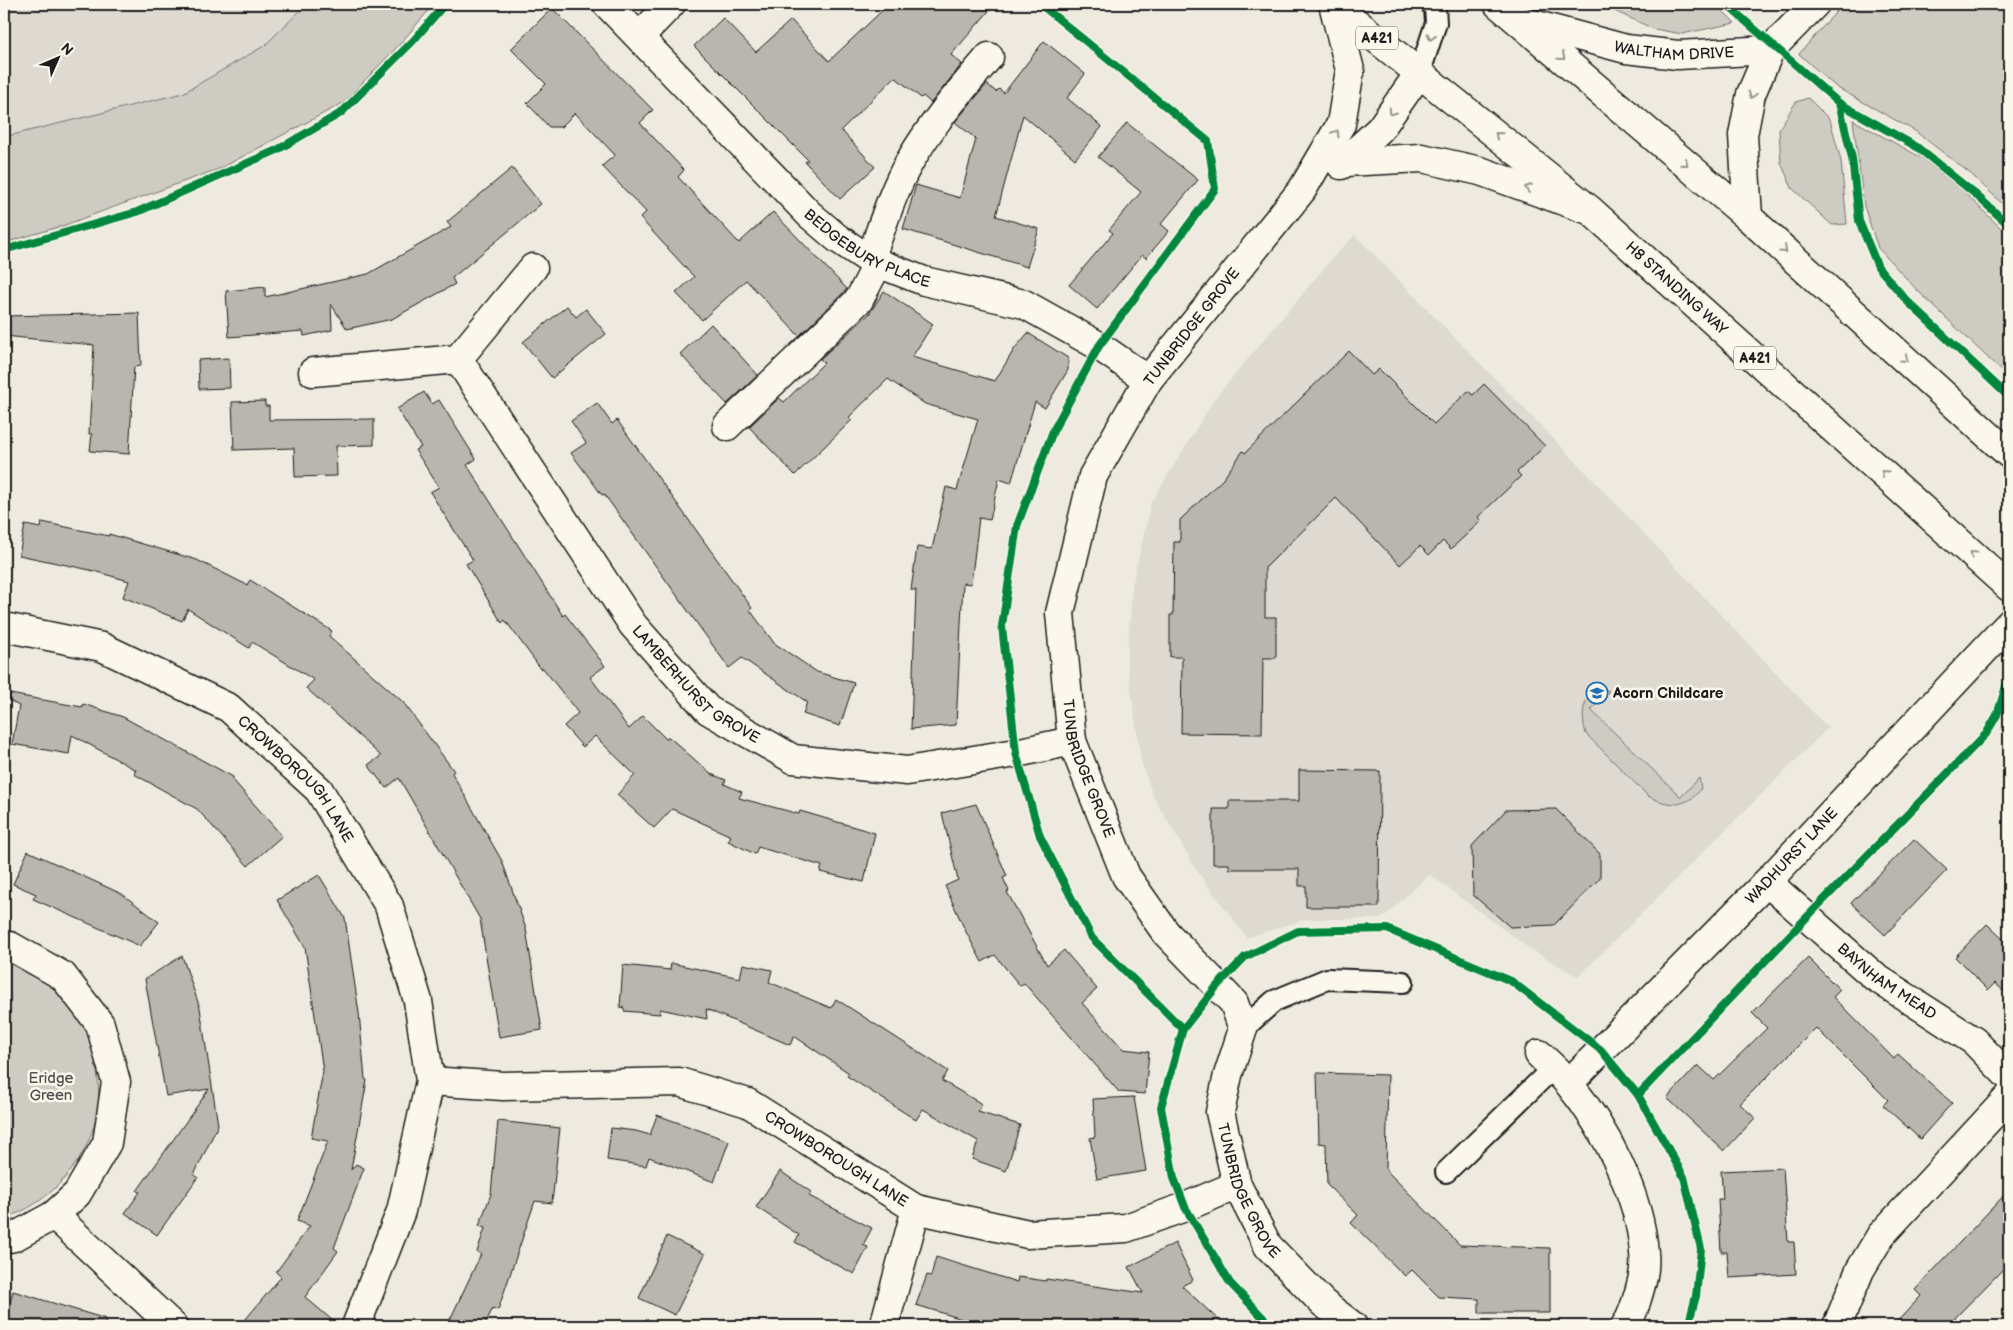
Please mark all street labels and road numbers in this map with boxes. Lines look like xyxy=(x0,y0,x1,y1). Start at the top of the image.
road number: A421 xyxy=(1356,26,1398,49)
street label: WALTHAM DRIVE xyxy=(1612,37,1735,65)
street label: BEDGEBURY PLACE xyxy=(800,204,932,292)
street label: H8 STANDING WAY xyxy=(1622,237,1732,339)
street label: TUNBRIDGE GROVE xyxy=(1140,264,1244,390)
road number: A421 xyxy=(1734,346,1776,369)
street label: LAMBERHURST GROVE xyxy=(628,621,763,747)
street label: TUNBRIDGE GROVE xyxy=(1059,698,1119,841)
street label: CROWBOROUGH LANE xyxy=(234,711,358,846)
street label: WADHURST LANE xyxy=(1741,803,1842,908)
street label: BAYNHAM MEAD xyxy=(1833,939,1940,1024)
street label: CROWBOROUGH LANE xyxy=(761,1106,912,1211)
street label: TUNBRIDGE GROVE xyxy=(1213,1121,1284,1262)

